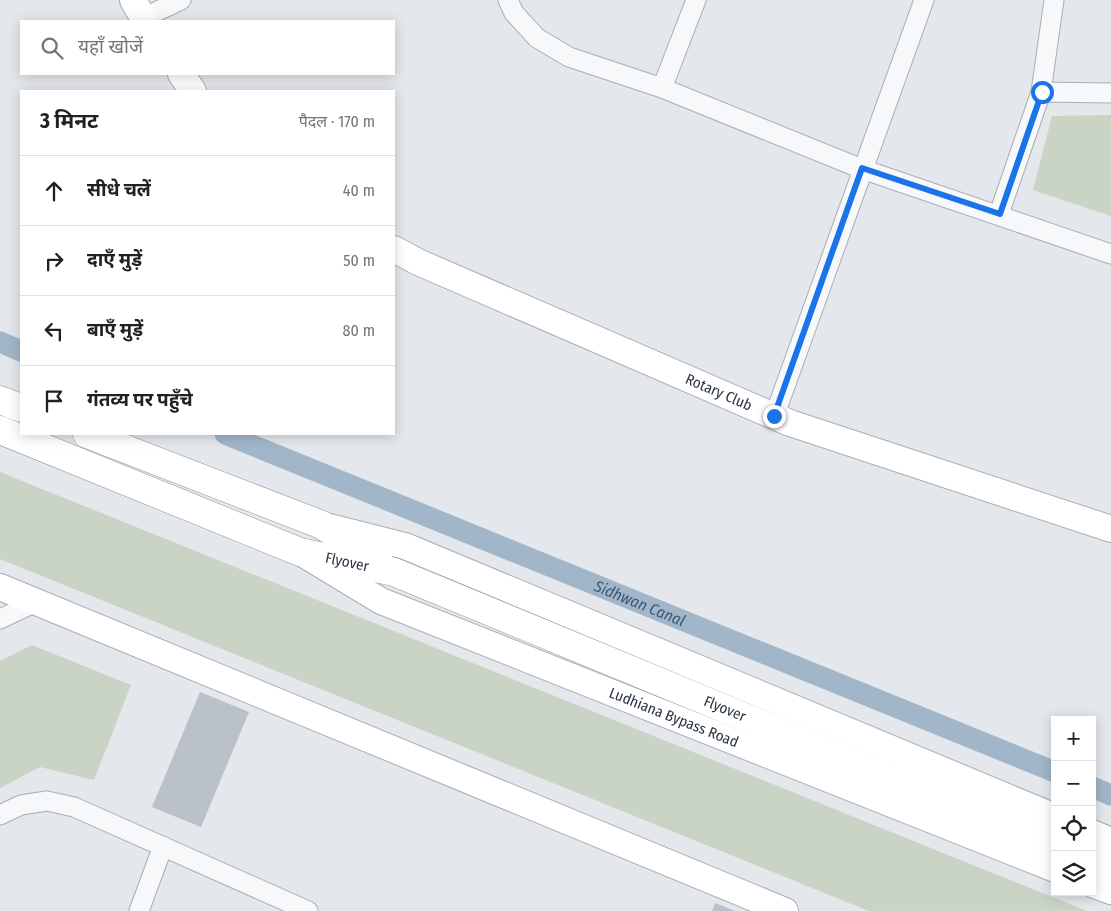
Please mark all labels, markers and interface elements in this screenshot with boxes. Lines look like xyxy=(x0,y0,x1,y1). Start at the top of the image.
search box xyxy=(20,20,395,75)
icon: search xyxy=(38,34,66,62)
text: यहाँ खोजें xyxy=(78,35,143,58)
route start xyxy=(1031,81,1054,104)
text: 3 मिनट xyxy=(40,108,98,134)
text: पैदल · 170 m xyxy=(299,112,375,131)
icon: ahead xyxy=(40,177,68,205)
text: सीधे चलें xyxy=(87,178,151,201)
text: 40 m xyxy=(343,181,375,200)
icon: right xyxy=(40,247,68,275)
text: दाएँ मुड़ें xyxy=(87,248,142,271)
text: 50 m xyxy=(343,251,375,270)
icon: left xyxy=(40,317,68,345)
text: बाएँ मुड़ें xyxy=(87,318,143,341)
text: 80 m xyxy=(343,321,375,340)
street label: Rotary Club xyxy=(683,370,755,414)
icon: arrive xyxy=(40,387,68,415)
text: गंतव्य पर पहुँचे xyxy=(87,388,193,411)
route end xyxy=(763,405,786,428)
street label: Flyover xyxy=(324,549,371,576)
water label: Sidhwan Canal xyxy=(591,576,688,630)
street label: Ludhiana Bypass Road xyxy=(607,684,741,751)
street label: Flyover xyxy=(701,692,749,726)
map controls xyxy=(1051,716,1096,896)
button: + xyxy=(1051,716,1096,761)
button: − xyxy=(1051,761,1096,806)
button: locate xyxy=(1051,806,1096,851)
button: layers xyxy=(1051,851,1096,896)

